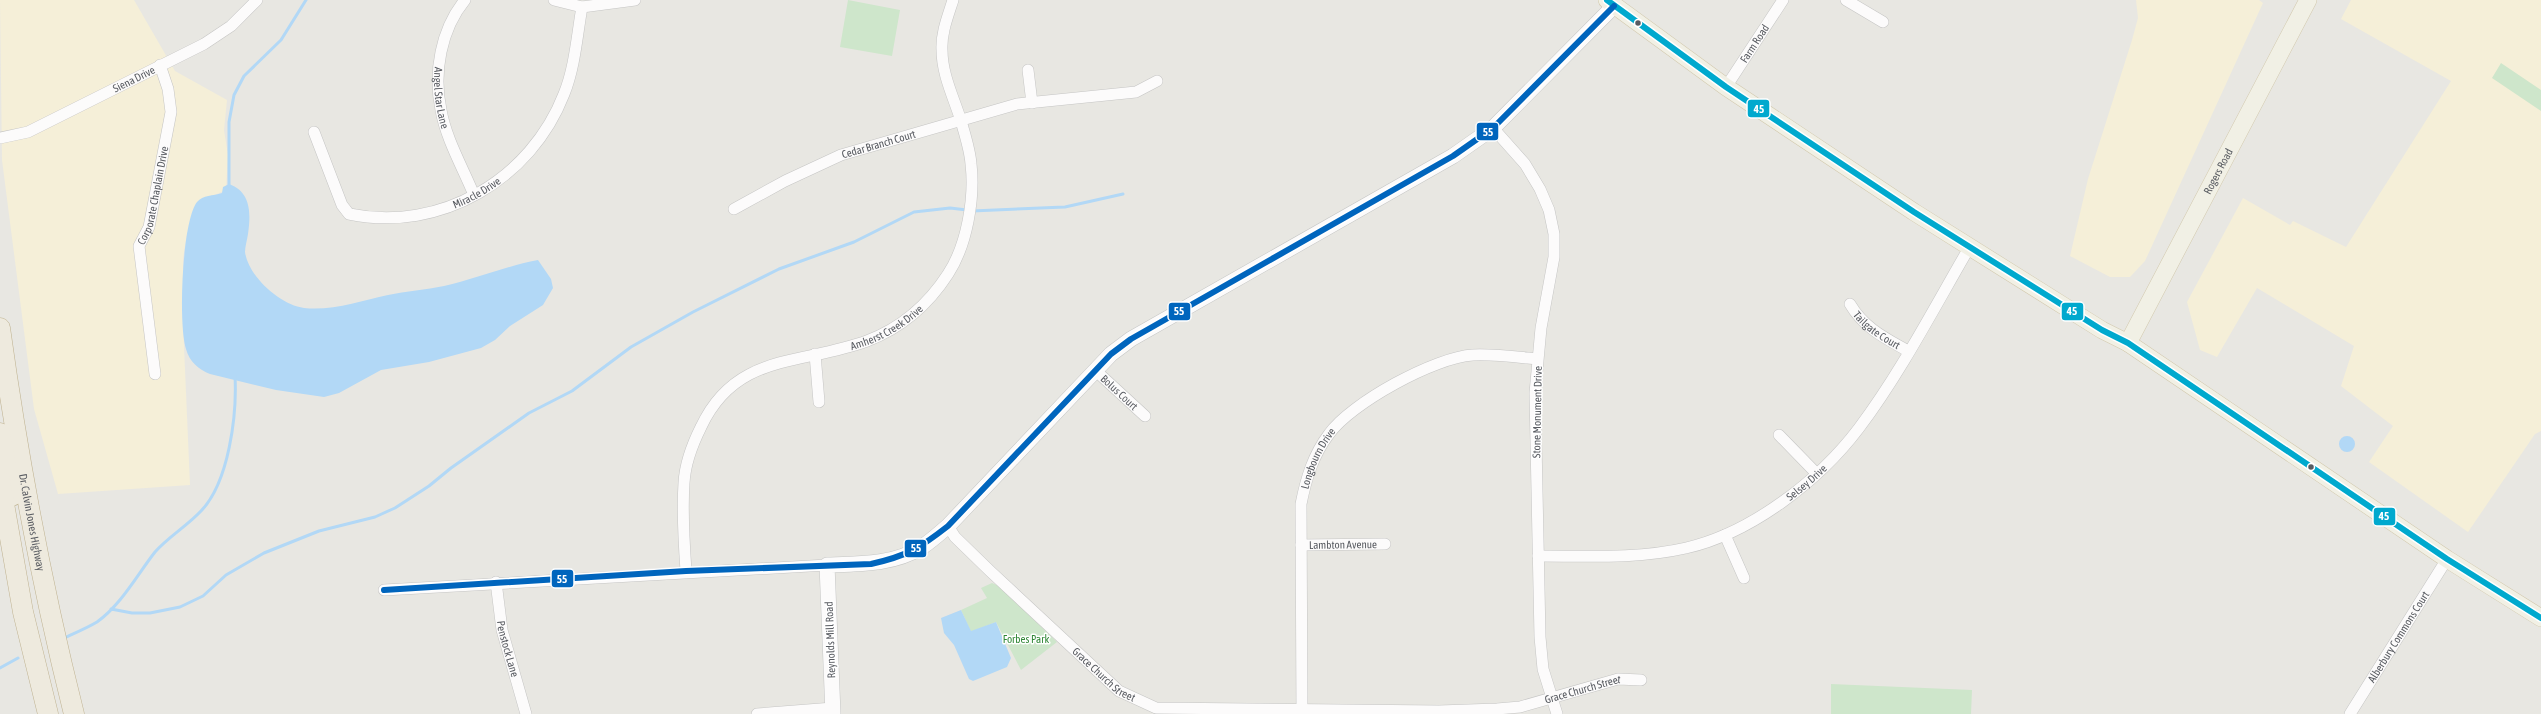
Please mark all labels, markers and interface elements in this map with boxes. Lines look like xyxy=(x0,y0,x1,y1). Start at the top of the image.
unlabelled marker xyxy=(1633,18,1643,28)
street label: Farm Road xyxy=(1738,22,1771,65)
street label: Siena Drive xyxy=(111,64,157,95)
street label: Angel Star Lane xyxy=(432,66,451,130)
line badge: 45 xyxy=(1747,99,1770,118)
text: 45 xyxy=(1753,103,1764,115)
line badge: 55 xyxy=(1476,122,1499,141)
text: 55 xyxy=(1483,126,1493,138)
street label: Cedar Branch Court xyxy=(840,128,917,161)
street label: Corporate Chaplain Drive xyxy=(135,145,170,247)
street label: Rogers Road xyxy=(2201,146,2235,196)
street label: Miracle Drive xyxy=(451,175,503,211)
street label: Amherst Creek Drive xyxy=(849,302,925,352)
line badge: 55 xyxy=(1168,302,1191,321)
line badge: 45 xyxy=(2061,302,2084,321)
text: 55 xyxy=(1174,305,1184,317)
text: 45 xyxy=(2066,305,2077,317)
street label: Tailgate Court xyxy=(1851,309,1902,351)
street label: Stone Monument Drive xyxy=(1530,366,1544,458)
street label: Bolus Court xyxy=(1098,372,1140,412)
street label: Longbourn Drive xyxy=(1299,425,1337,490)
street label: Selsey Drive xyxy=(1784,462,1829,503)
unlabelled marker xyxy=(2306,462,2316,472)
street label: Dr. Calvin Jones Highway xyxy=(17,473,47,573)
line badge: 45 xyxy=(2373,507,2396,526)
text: 45 xyxy=(2378,510,2389,522)
street label: Lambton Avenue xyxy=(1309,538,1377,551)
line badge: 55 xyxy=(904,539,927,558)
text: 55 xyxy=(911,542,921,554)
line badge: 55 xyxy=(551,569,574,588)
text: 55 xyxy=(557,573,567,585)
street label: Alberbury Commons Court xyxy=(2365,589,2431,685)
street label: Reynolds Mill Road xyxy=(823,601,837,679)
street label: Penstock Lane xyxy=(495,620,521,678)
park label: Forbes Park xyxy=(1003,633,1049,645)
street label: Grace Church Street xyxy=(1070,645,1137,704)
street label: Grace Church Street xyxy=(1543,673,1621,706)

